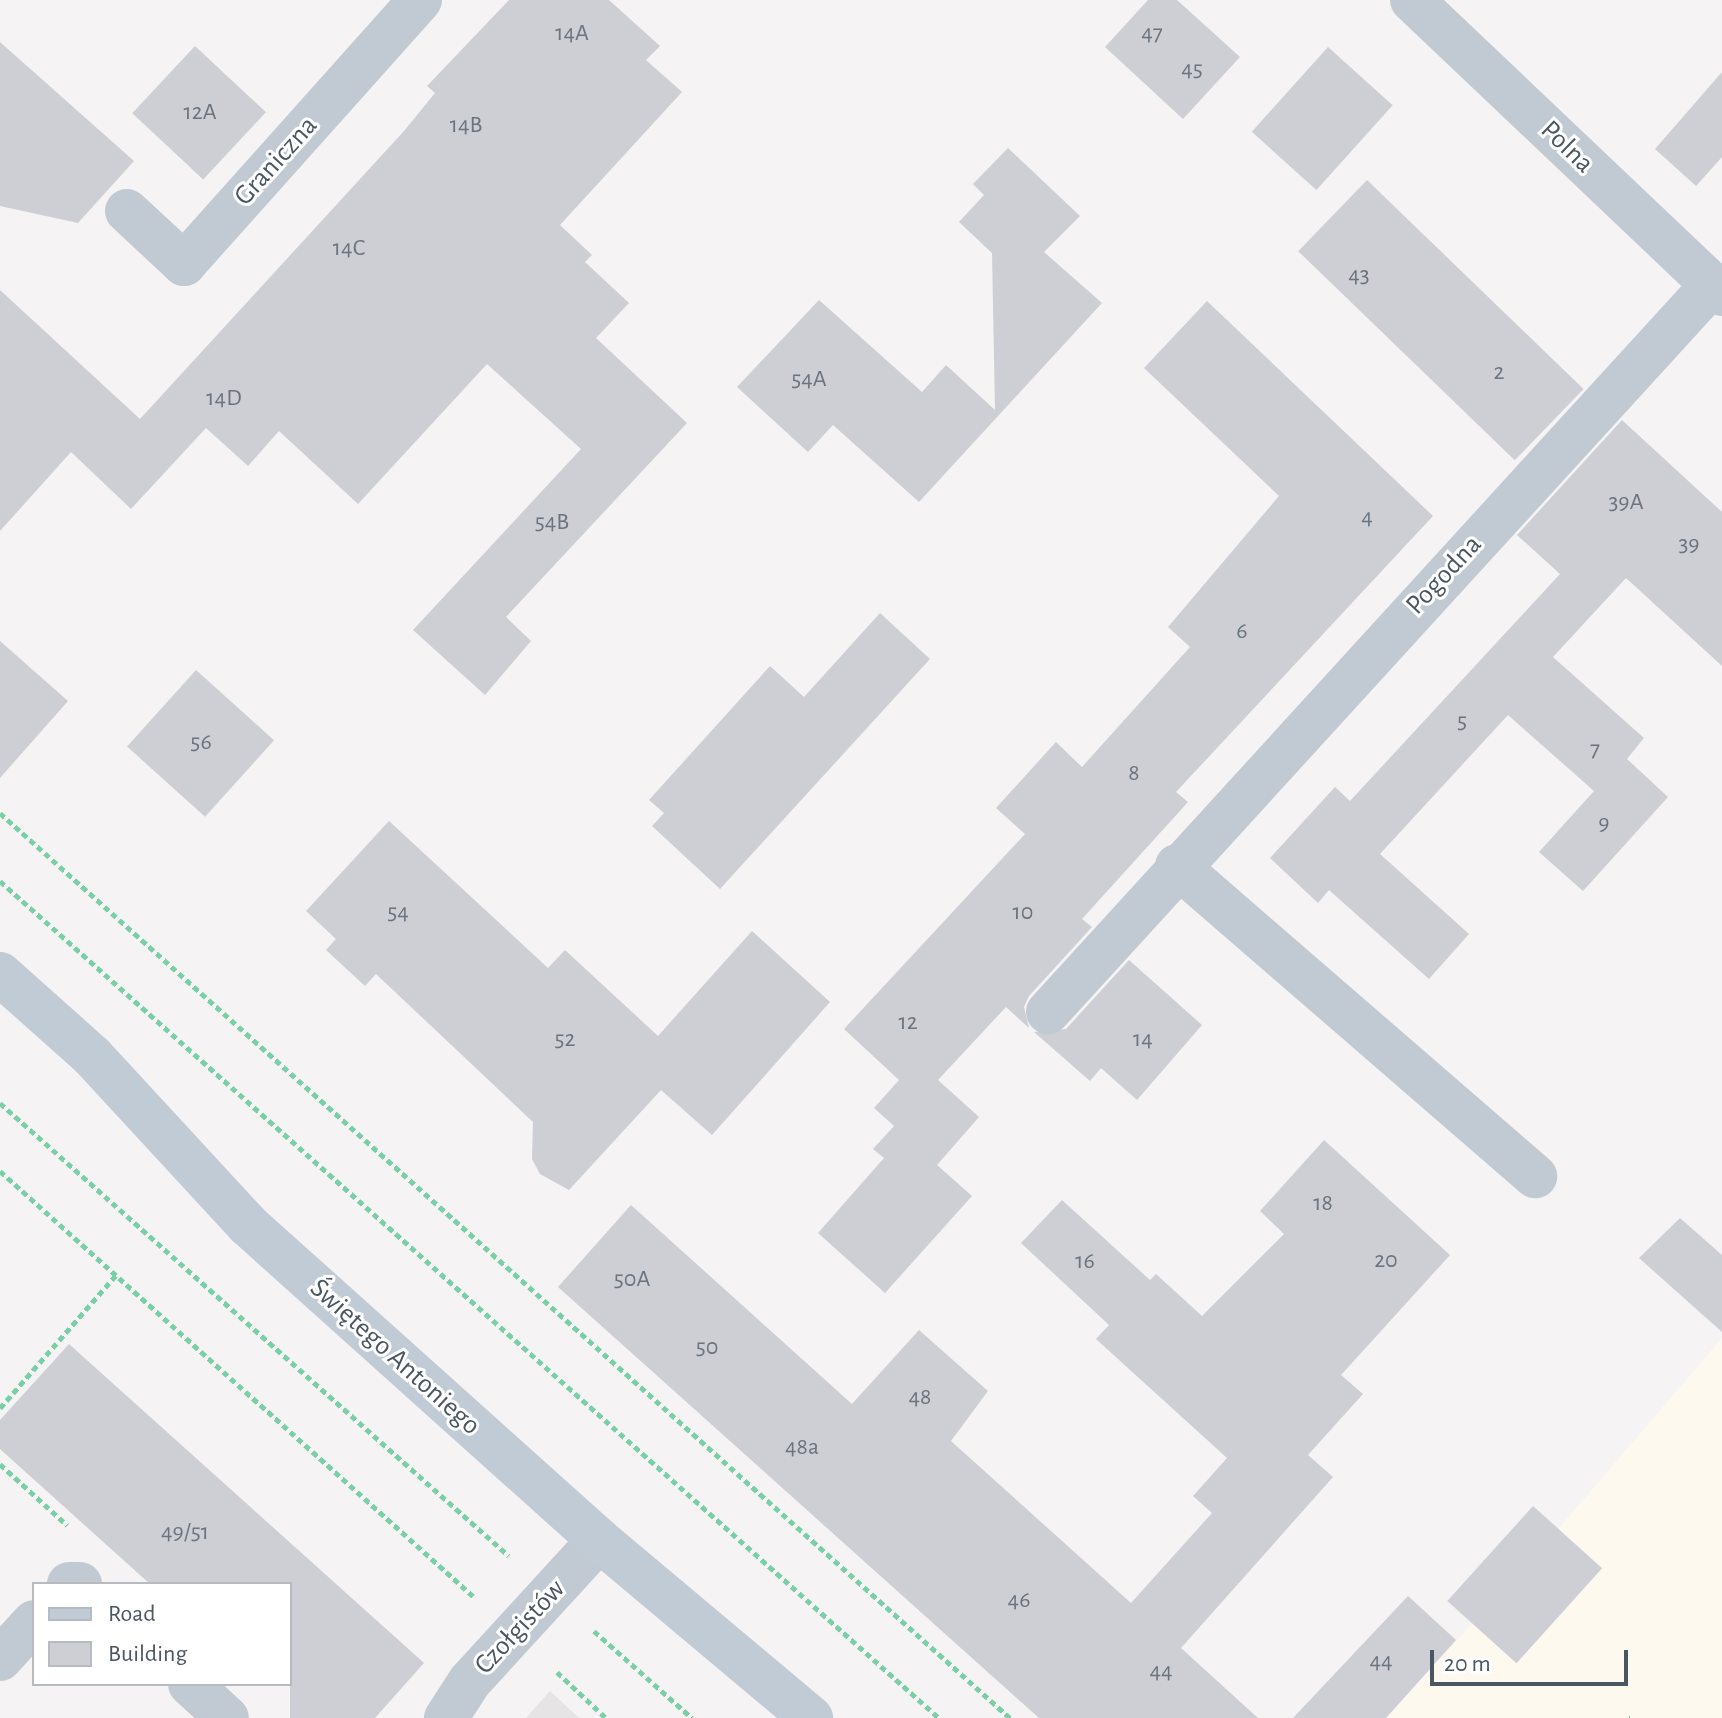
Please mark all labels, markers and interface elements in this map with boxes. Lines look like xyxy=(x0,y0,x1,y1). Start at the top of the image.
house number: 14A xyxy=(555,20,589,48)
house number: 47 xyxy=(1141,20,1163,48)
house number: 45 xyxy=(1181,56,1203,84)
house number: 12A xyxy=(183,99,217,127)
street label: Graniczna xyxy=(227,109,325,213)
house number: 14B xyxy=(450,112,482,140)
street label: Polna xyxy=(1533,114,1601,180)
house number: 14C xyxy=(333,235,365,263)
house number: 43 xyxy=(1348,262,1370,290)
house number: 2 xyxy=(1494,359,1504,387)
house number: 54A xyxy=(791,366,827,394)
house number: 14D xyxy=(206,385,242,413)
house number: 39A xyxy=(1608,489,1644,517)
house number: 4 xyxy=(1361,504,1373,532)
house number: 54B xyxy=(535,509,569,537)
street label: Pogodna xyxy=(1399,528,1489,622)
house number: 39 xyxy=(1678,531,1700,559)
house number: 6 xyxy=(1236,618,1248,646)
house number: 5 xyxy=(1457,708,1467,736)
house number: 56 xyxy=(190,729,212,757)
house number: 7 xyxy=(1590,736,1600,764)
house number: 8 xyxy=(1128,760,1140,788)
house number: 9 xyxy=(1598,810,1610,838)
house number: 54 xyxy=(387,899,409,927)
house number: 10 xyxy=(1013,899,1033,927)
house number: 12 xyxy=(898,1009,918,1037)
house number: 52 xyxy=(555,1026,575,1054)
house number: 14 xyxy=(1133,1026,1153,1054)
house number: 18 xyxy=(1313,1190,1333,1218)
house number: 20 xyxy=(1374,1247,1398,1275)
house number: 16 xyxy=(1075,1248,1095,1276)
house number: 50A xyxy=(614,1266,650,1294)
street label: Świętego Antoniego xyxy=(303,1272,487,1442)
house number: 50 xyxy=(696,1334,718,1362)
house number: 48 xyxy=(909,1384,931,1412)
house number: 48a xyxy=(785,1434,819,1462)
house number: 49/51 xyxy=(161,1519,209,1547)
street label: Czołgistów xyxy=(468,1572,572,1682)
legend xyxy=(32,1582,292,1686)
house number: 46 xyxy=(1008,1587,1030,1615)
text: Road xyxy=(108,1602,156,1626)
scale bar xyxy=(1434,1634,1632,1684)
text: Building xyxy=(108,1642,187,1666)
house number: 44 xyxy=(1369,1648,1393,1676)
text: 20 m xyxy=(1444,1652,1491,1676)
house number: 44 xyxy=(1149,1658,1173,1686)

